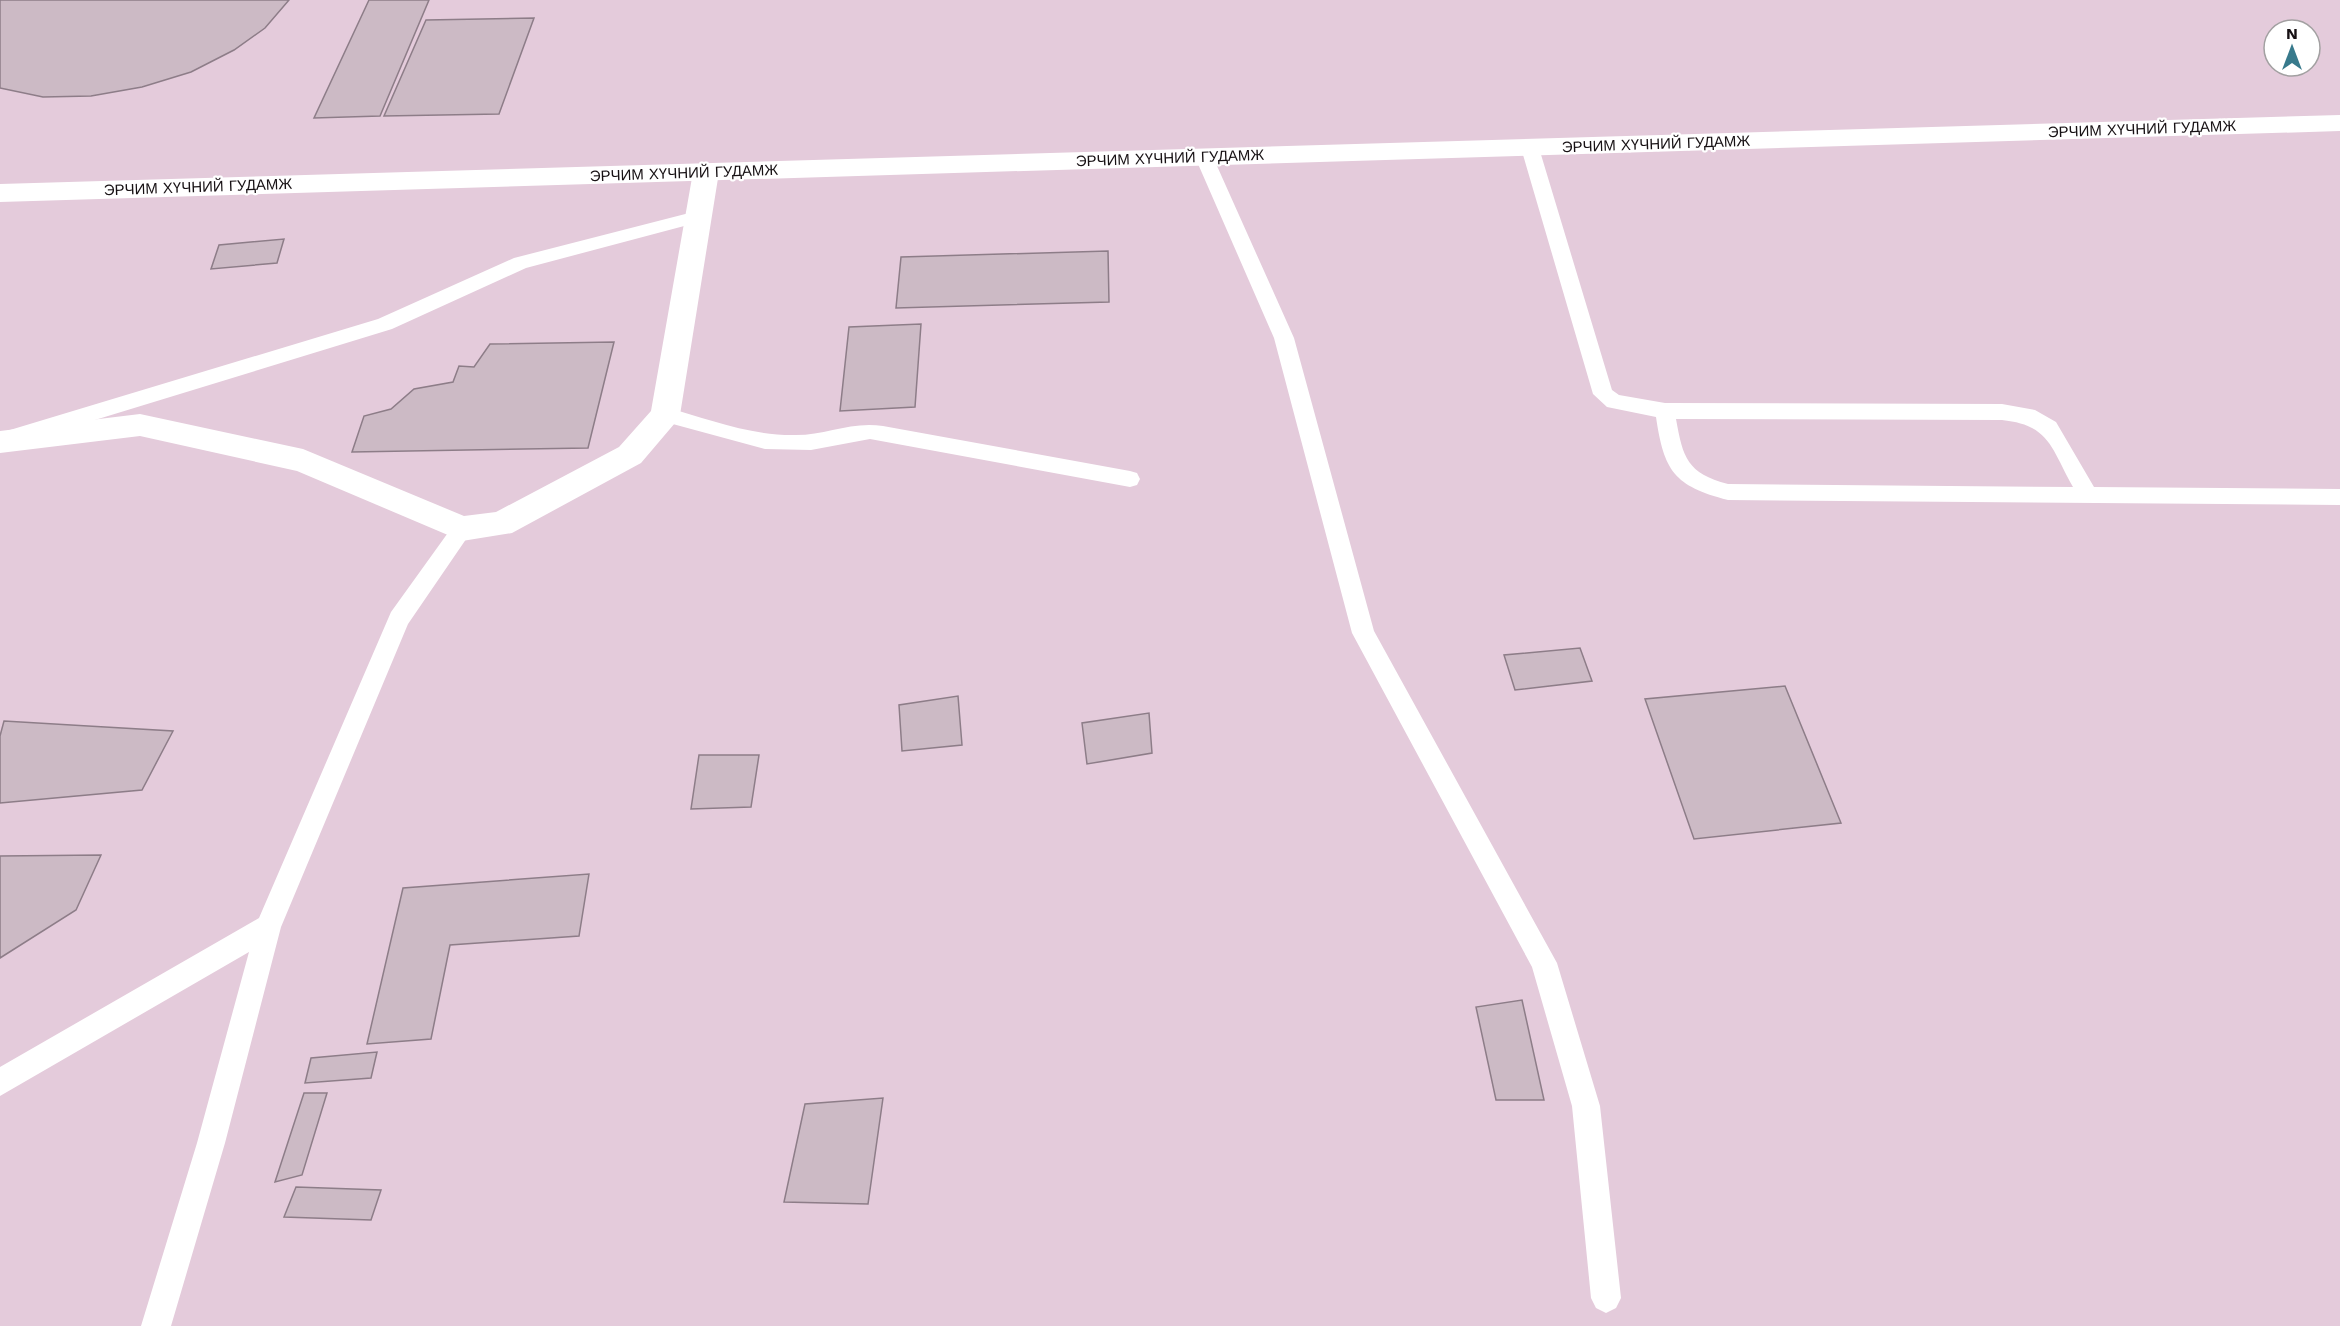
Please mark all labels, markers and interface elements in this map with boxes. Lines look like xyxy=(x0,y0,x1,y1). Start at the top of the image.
north arrow xyxy=(2262,18,2322,78)
text: N xyxy=(2286,24,2298,43)
street label: ЭРЧИМ ХҮЧНИЙ ГУДАМЖ xyxy=(2047,117,2237,141)
street label: ЭРЧИМ ХҮЧНИЙ ГУДАМЖ xyxy=(1561,132,1751,156)
street label: ЭРЧИМ ХҮЧНИЙ ГУДАМЖ xyxy=(1075,146,1265,170)
street label: ЭРЧИМ ХҮЧНИЙ ГУДАМЖ xyxy=(589,161,779,185)
street label: ЭРЧИМ ХҮЧНИЙ ГУДАМЖ xyxy=(103,175,293,199)

